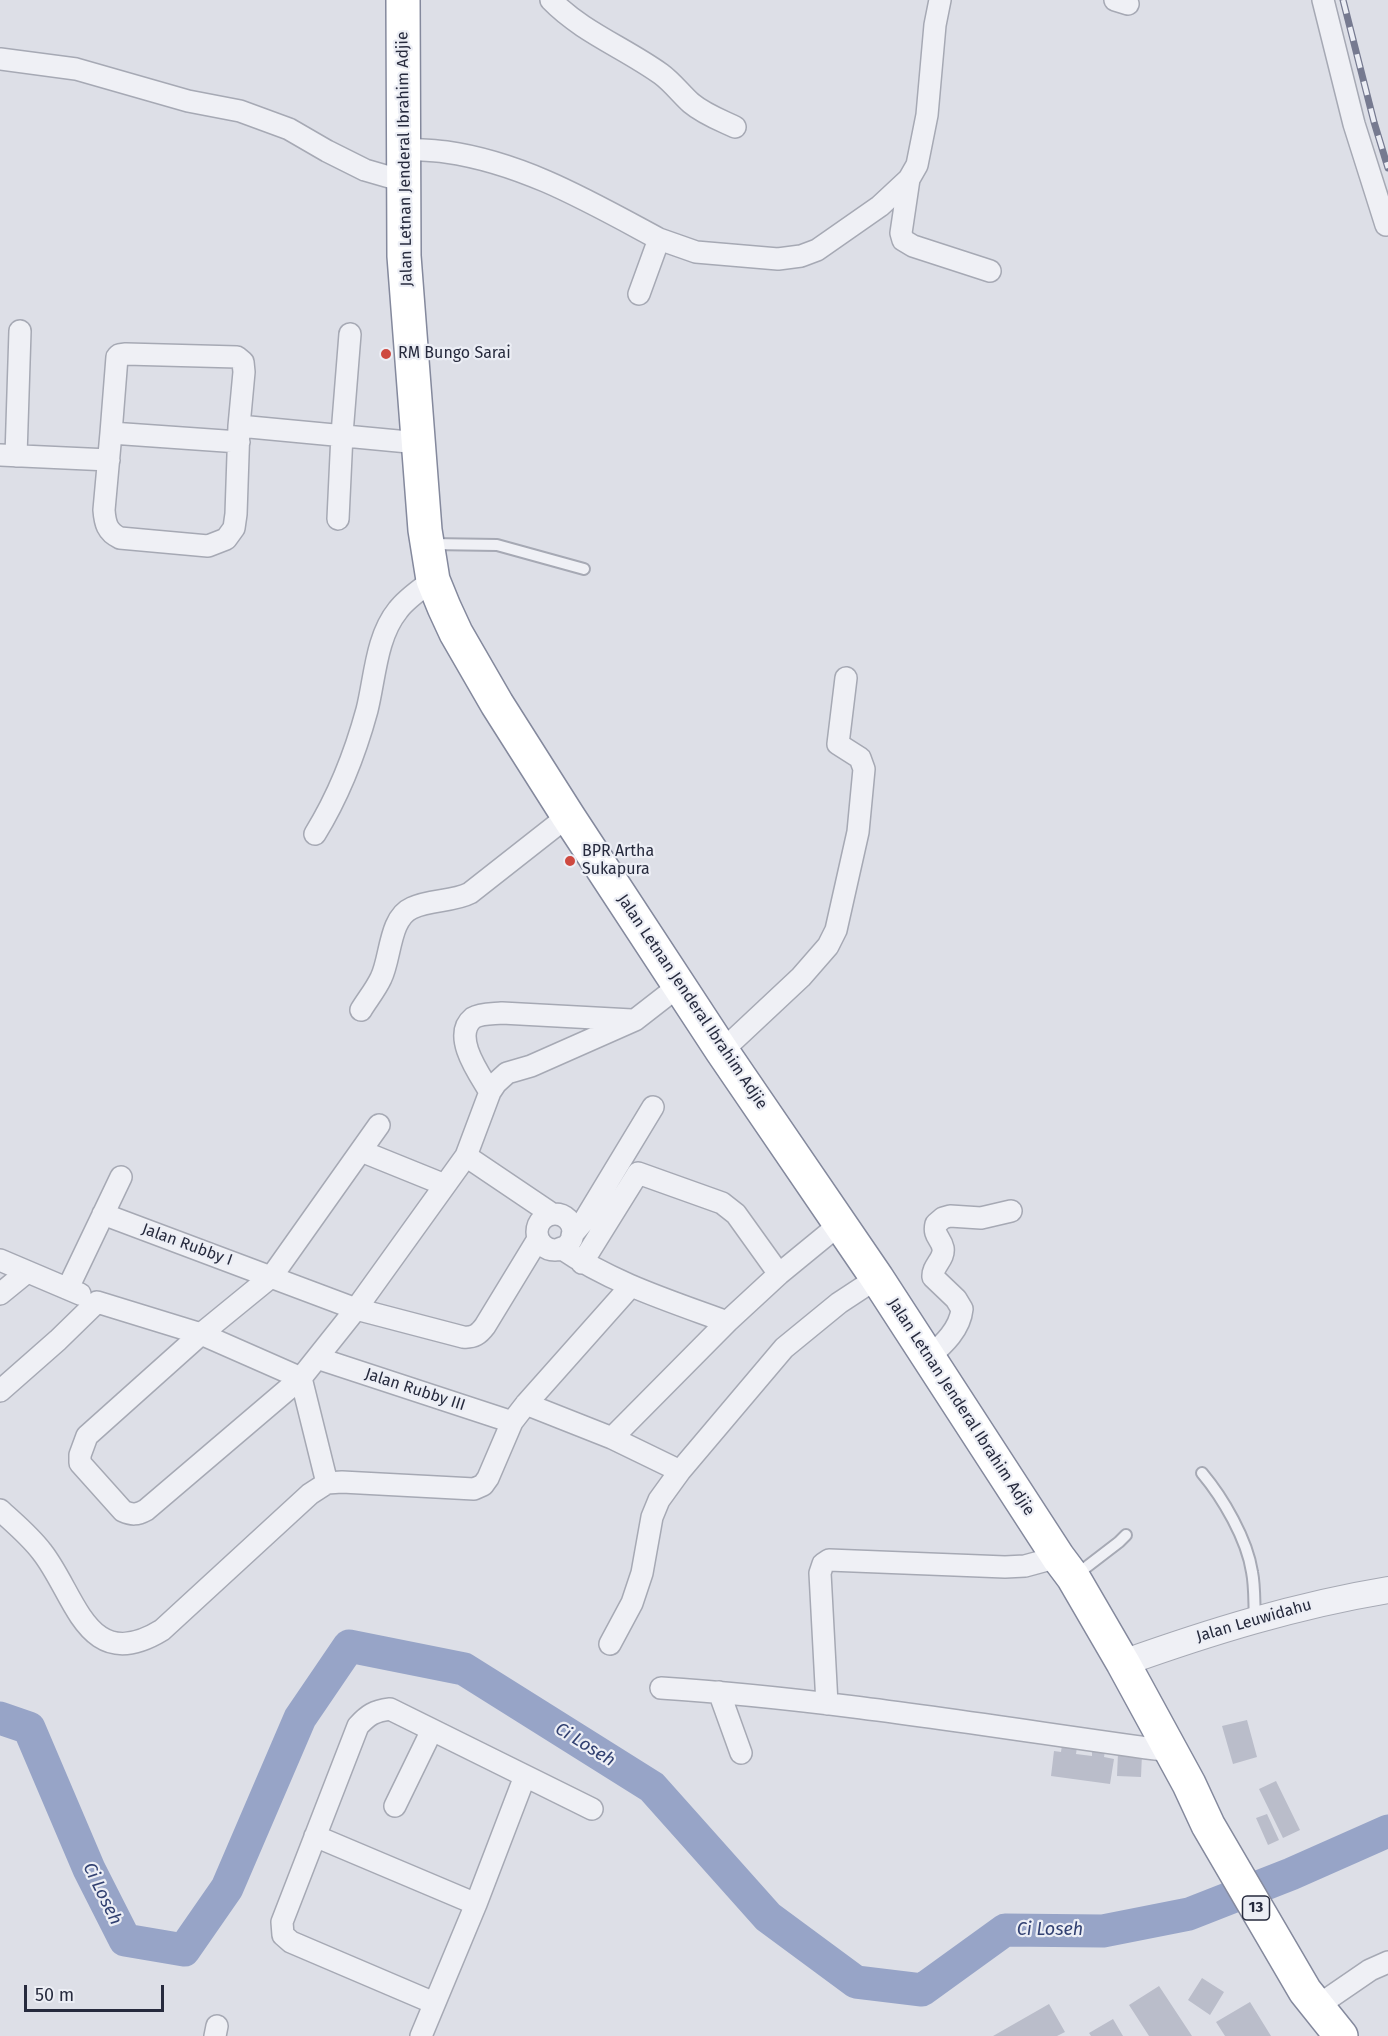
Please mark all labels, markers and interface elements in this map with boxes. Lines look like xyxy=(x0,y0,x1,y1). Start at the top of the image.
street label: Jalan Letnan Jenderal Ibrahim Adjie xyxy=(393,31,417,287)
place label: RM Bungo Sarai xyxy=(398,344,511,364)
marker: RM Bungo Sarai xyxy=(379,347,393,361)
place label: BPR Artha Sukapura xyxy=(582,842,654,880)
marker: BPR Artha Sukapura xyxy=(563,854,577,868)
street label: Jalan Letnan Jenderal Ibrahim Adjie xyxy=(613,891,771,1113)
street label: Jalan Rubby I xyxy=(139,1220,235,1270)
street label: Jalan Letnan Jenderal Ibrahim Adjie xyxy=(883,1295,1039,1519)
street label: Jalan Rubby III xyxy=(362,1365,468,1415)
street label: Jalan Leuwidahu xyxy=(1194,1595,1314,1647)
water label: Ci Loseh xyxy=(551,1718,619,1772)
water label: Ci Loseh xyxy=(78,1859,126,1929)
road number: 13 xyxy=(1242,1896,1270,1920)
water label: Ci Loseh xyxy=(1017,1919,1083,1941)
scale bar xyxy=(27,1973,166,2011)
text: 50 m xyxy=(35,1984,74,2006)

